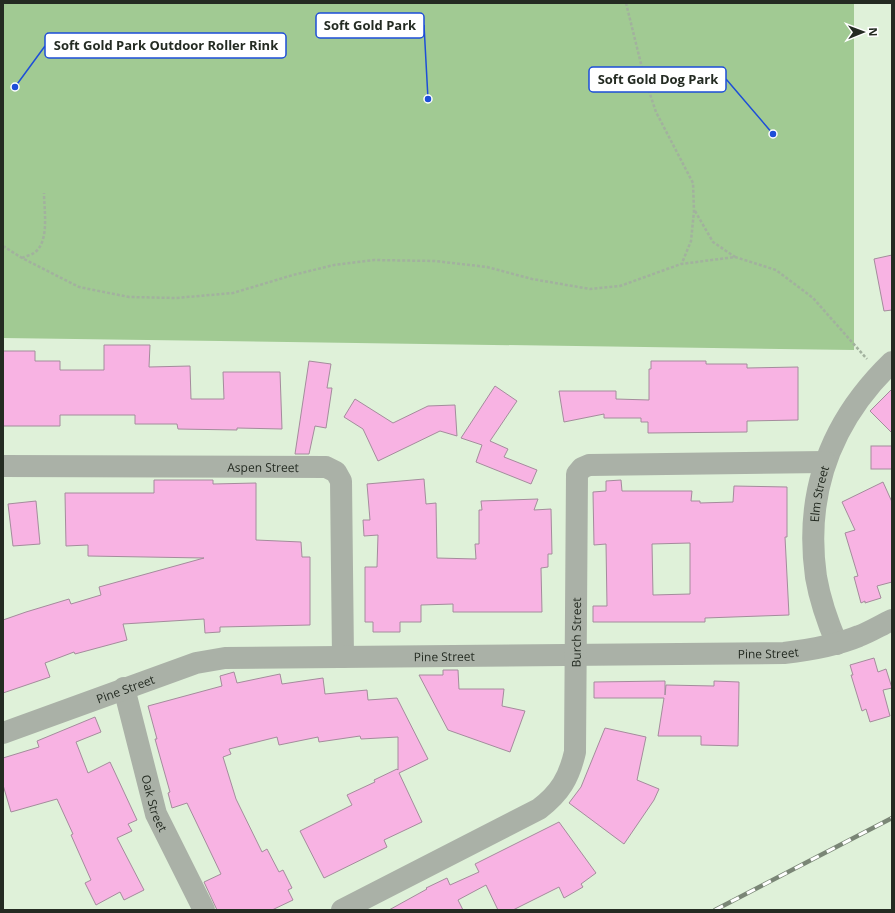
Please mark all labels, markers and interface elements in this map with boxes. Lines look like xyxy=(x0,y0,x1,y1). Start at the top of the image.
north arrow xyxy=(843,12,883,52)
callout: Soft Gold Park xyxy=(316,13,424,38)
text: Soft Gold Park xyxy=(324,16,417,34)
text: N xyxy=(866,27,881,36)
callout: Soft Gold Park Outdoor Roller Rink xyxy=(45,33,286,58)
text: Soft Gold Park Outdoor Roller Rink xyxy=(54,36,279,54)
callout: Soft Gold Dog Park xyxy=(589,67,726,92)
text: Soft Gold Dog Park xyxy=(598,70,719,88)
street label: Aspen Street xyxy=(227,458,299,475)
street label: Elm Street xyxy=(805,463,833,523)
street label: Burch Street xyxy=(567,597,585,667)
street label: Pine Street xyxy=(738,643,800,662)
street label: Pine Street xyxy=(414,647,475,665)
street label: Pine Street xyxy=(94,670,157,707)
street label: Oak Street xyxy=(138,773,172,834)

